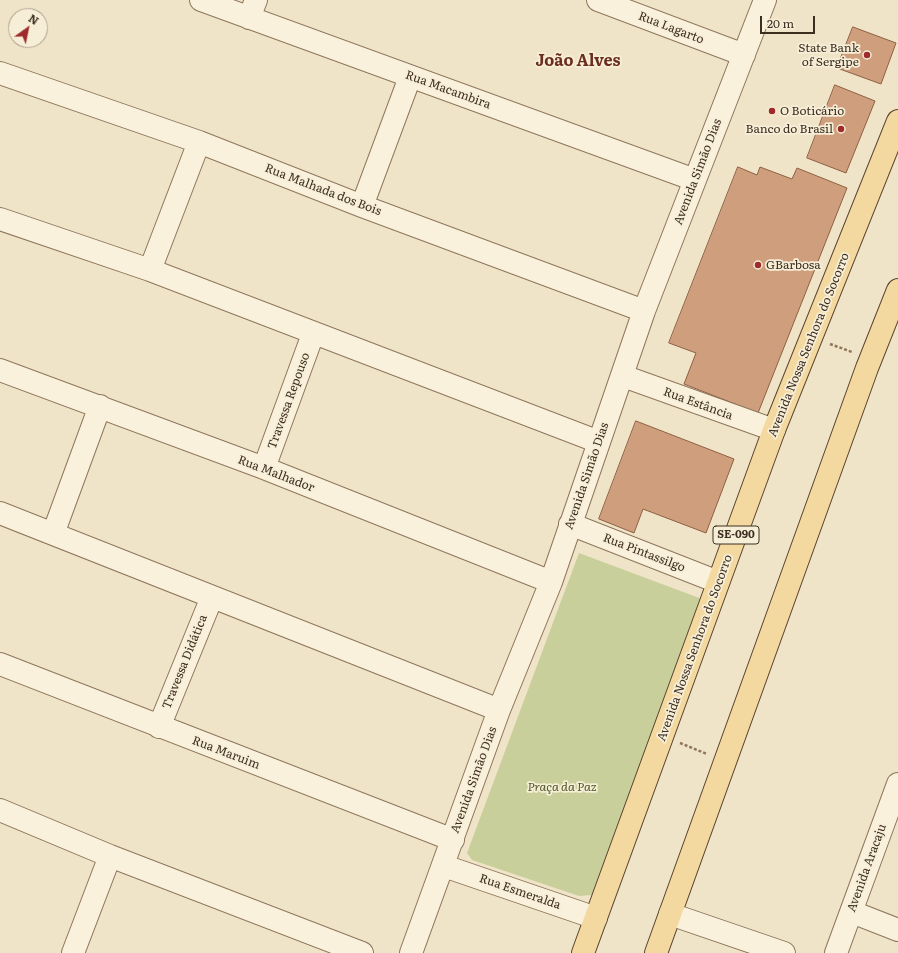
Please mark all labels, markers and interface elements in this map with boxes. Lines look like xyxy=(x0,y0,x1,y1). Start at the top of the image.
north arrow xyxy=(8,8,48,48)
scale bar xyxy=(762,8,817,34)
street label: Rua Lagarto xyxy=(636,9,706,47)
text: N xyxy=(26,10,42,28)
text: 20 m xyxy=(767,14,794,32)
place label: State Bank of Sergipe xyxy=(798,41,859,69)
marker: State Bank of Sergipe xyxy=(862,50,872,60)
district label: João Alves xyxy=(536,51,620,71)
street label: Rua Macambira xyxy=(403,68,493,112)
place label: O Boticário xyxy=(780,104,844,118)
marker: O Boticário xyxy=(767,106,777,116)
street label: Avenida Simão Dias xyxy=(671,117,725,227)
place label: Banco do Brasil xyxy=(745,122,833,136)
marker: Banco do Brasil xyxy=(836,124,846,134)
street label: Rua Malhada dos Bois xyxy=(263,161,383,219)
street label: Avenida Nossa Senhora do Socorro xyxy=(765,251,853,439)
place label: GBarbosa xyxy=(766,258,821,272)
marker: GBarbosa xyxy=(753,260,763,270)
street label: Travessa Repouso xyxy=(265,351,313,451)
street label: Rua Estância xyxy=(661,385,735,423)
street label: Avenida Simão Dias xyxy=(562,421,612,531)
street label: Rua Malhador xyxy=(236,453,316,495)
road number: SE-090 xyxy=(713,526,759,544)
street label: Rua Pintassilgo xyxy=(601,531,687,575)
street label: Avenida Nossa Senhora do Socorro xyxy=(654,553,736,743)
street label: Travessa Didática xyxy=(159,613,211,711)
street label: Avenida Simão Dias xyxy=(448,725,500,835)
street label: Rua Maruim xyxy=(190,733,262,773)
park label: Praça da Paz xyxy=(528,780,596,794)
street label: Avenida Aracaju xyxy=(844,822,890,914)
street label: Rua Esmeralda xyxy=(477,871,563,913)

